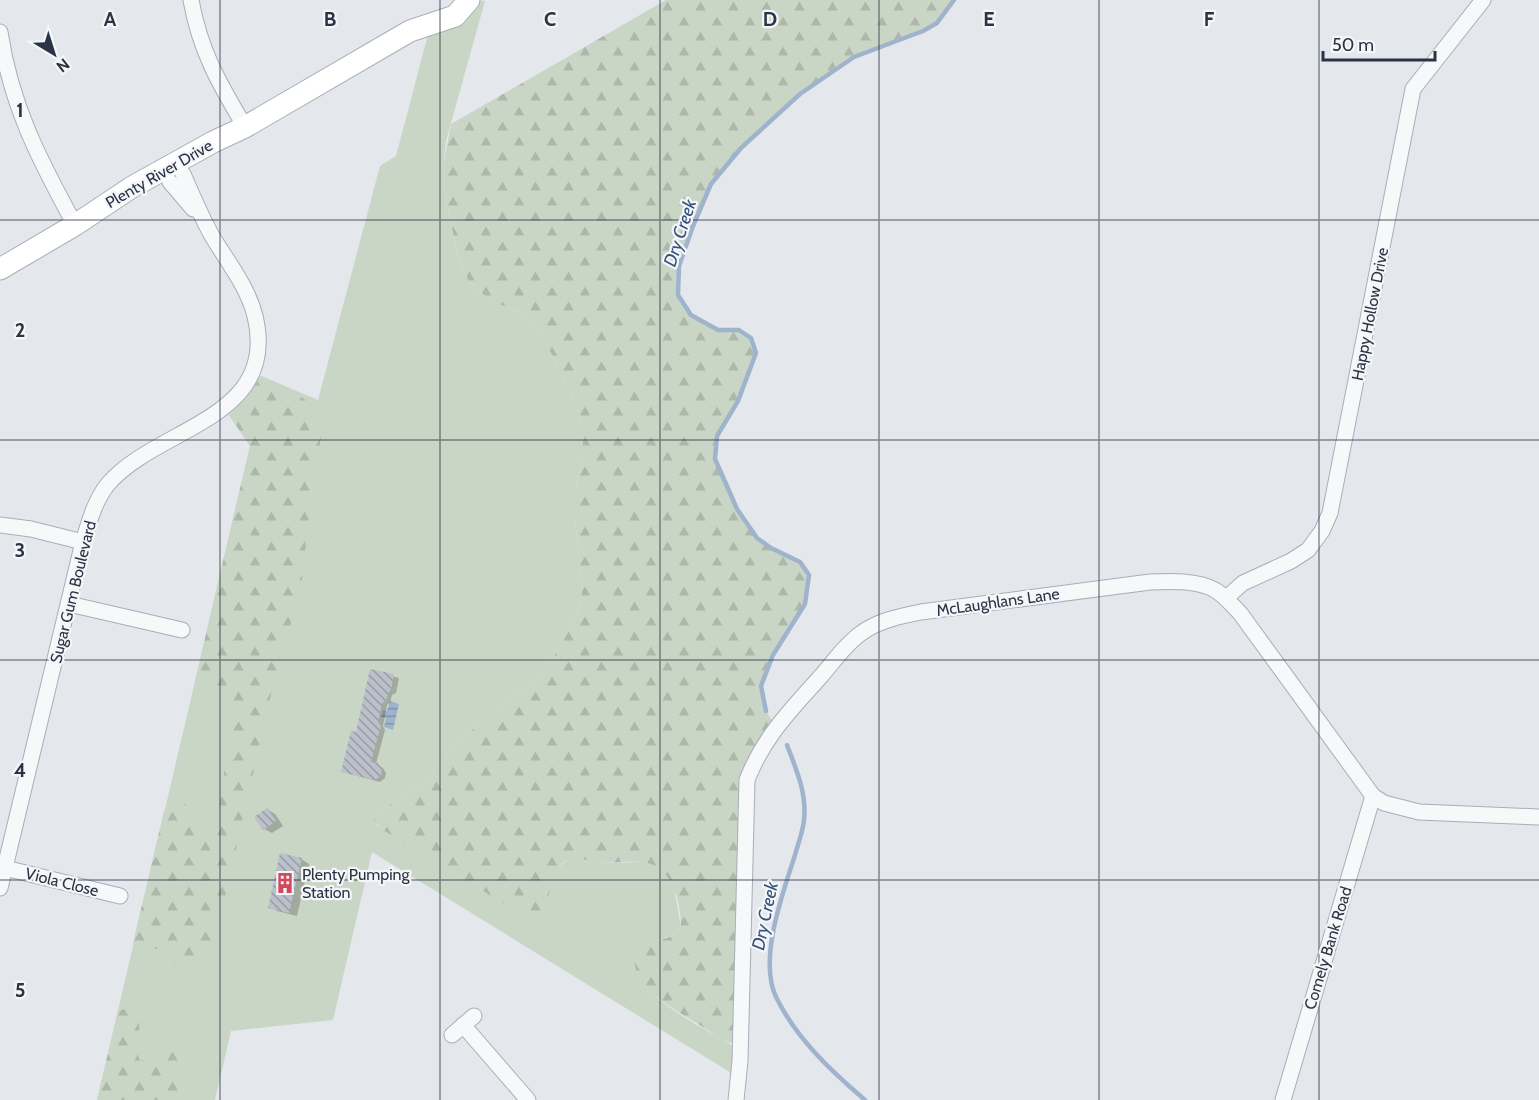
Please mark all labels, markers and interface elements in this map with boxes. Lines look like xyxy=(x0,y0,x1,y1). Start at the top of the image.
text: A xyxy=(104,7,117,31)
text: B xyxy=(324,7,336,31)
text: C xyxy=(544,7,556,31)
text: D xyxy=(763,7,777,31)
text: E xyxy=(983,7,995,31)
text: F xyxy=(1204,7,1215,31)
north arrow xyxy=(24,24,84,84)
scale bar xyxy=(1323,24,1436,62)
text: 50 m xyxy=(1332,34,1374,56)
text: N xyxy=(53,54,73,76)
text: 1 xyxy=(16,98,24,122)
street label: Plenty River Drive xyxy=(102,136,216,212)
water label: Dry Creek xyxy=(659,195,702,269)
street label: Happy Hollow Drive xyxy=(1348,246,1392,382)
text: 2 xyxy=(15,318,25,342)
street label: Sugar Gum Boulevard xyxy=(46,519,100,665)
text: 3 xyxy=(15,538,25,562)
street label: McLaughlans Lane xyxy=(935,584,1061,620)
text: 4 xyxy=(14,758,26,782)
street label: Viola Close xyxy=(23,864,101,900)
place label: Plenty Pumping Station xyxy=(302,865,411,902)
building icon: Plenty Pumping Station xyxy=(273,871,297,895)
water label: Dry Creek xyxy=(747,879,783,952)
street label: Comely Bank Road xyxy=(1300,884,1356,1012)
text: 5 xyxy=(15,978,25,1002)

